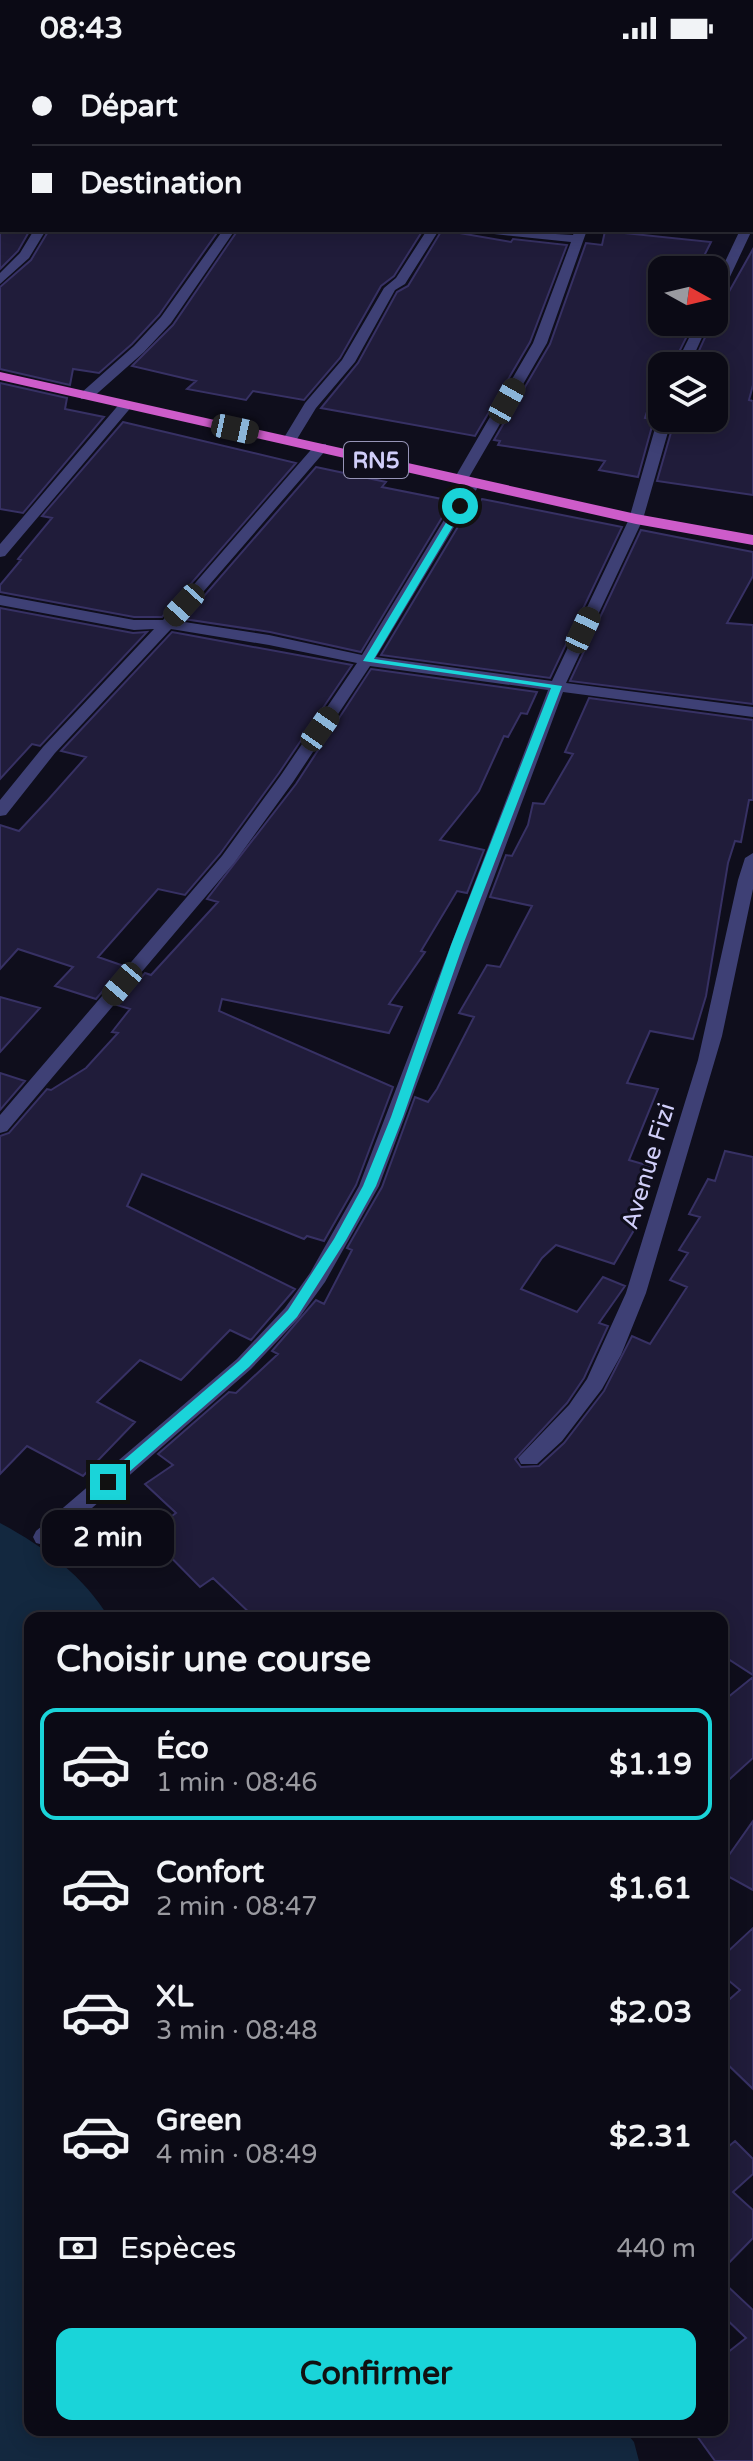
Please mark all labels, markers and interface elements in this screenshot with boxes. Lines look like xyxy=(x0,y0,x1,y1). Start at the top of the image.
text: 08:43 xyxy=(40,10,123,47)
text: Départ xyxy=(80,88,178,125)
text: Destination xyxy=(80,165,242,202)
north arrow xyxy=(648,256,728,336)
map controls xyxy=(648,256,728,432)
button: layers xyxy=(648,352,728,432)
car xyxy=(485,374,529,428)
car xyxy=(209,412,261,446)
road number: RN5 xyxy=(344,442,408,478)
route start xyxy=(442,488,478,524)
car xyxy=(159,579,209,631)
car xyxy=(562,603,604,657)
car xyxy=(296,702,344,756)
car xyxy=(97,958,147,1010)
street label: Avenue Fizi xyxy=(616,1100,681,1233)
route end xyxy=(90,1464,126,1500)
callout: 2 min xyxy=(42,1510,174,1566)
text: 2 min xyxy=(73,1522,143,1553)
text: Choisir une course xyxy=(56,1638,371,1681)
icon: car xyxy=(60,1728,132,1800)
text: Éco xyxy=(156,1730,209,1767)
text: $1.19 xyxy=(609,1746,692,1783)
text: 1 min · 08:46 xyxy=(156,1767,318,1798)
icon: car xyxy=(60,1852,132,1924)
text: Confort xyxy=(156,1854,264,1891)
text: $1.61 xyxy=(609,1870,692,1907)
text: 2 min · 08:47 xyxy=(156,1891,318,1922)
icon: car xyxy=(60,1976,132,2048)
text: XL xyxy=(156,1978,193,2015)
text: $2.03 xyxy=(609,1994,692,2031)
text: 3 min · 08:48 xyxy=(156,2015,318,2046)
icon: car xyxy=(60,2100,132,2172)
text: Green xyxy=(156,2102,242,2139)
text: $2.31 xyxy=(609,2118,692,2155)
text: 4 min · 08:49 xyxy=(156,2139,318,2170)
icon: cash xyxy=(56,2226,100,2270)
text: Espèces xyxy=(120,2230,237,2267)
text: 440 m xyxy=(616,2233,696,2264)
button: Confirmer xyxy=(56,2328,696,2420)

